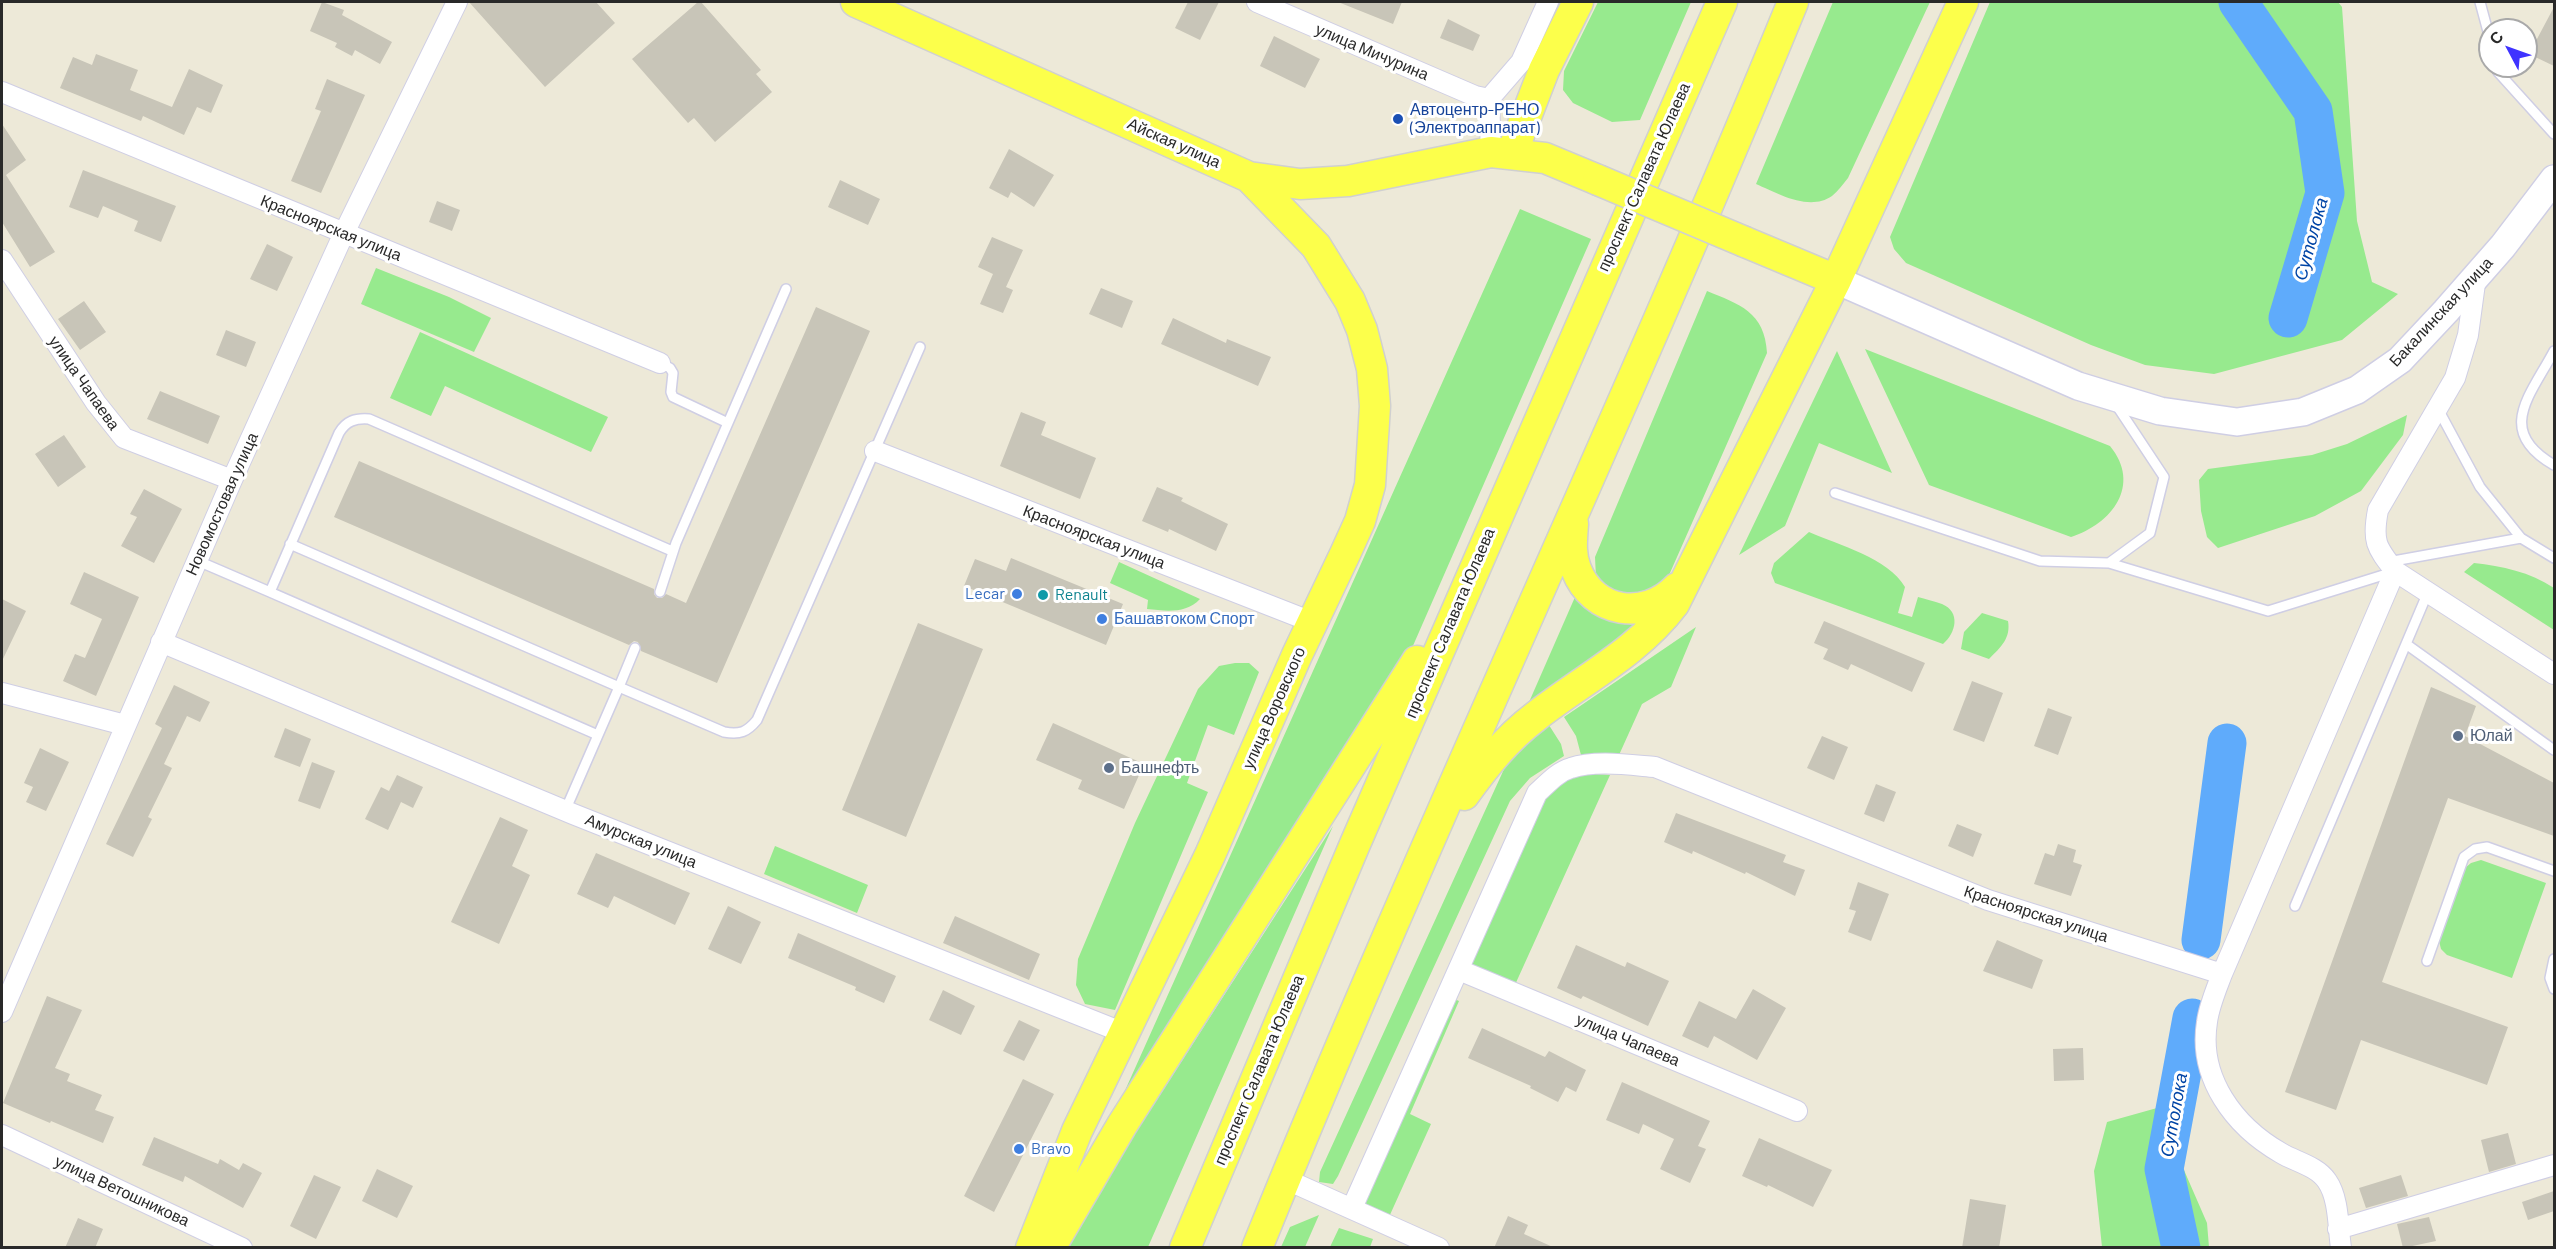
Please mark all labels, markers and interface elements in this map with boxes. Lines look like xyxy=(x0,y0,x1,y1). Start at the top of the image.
north arrow xyxy=(2478,18,2538,78)
street label: улица Мичурина xyxy=(1312,19,1432,85)
text: С xyxy=(2485,27,2507,48)
street label: проспект Салавата Юлаева xyxy=(1594,80,1694,274)
place label: Автоцентр-РЕНО (Электроаппарат) xyxy=(1410,100,1540,138)
marker: Автоцентр-РЕНО (Электроаппарат) xyxy=(1391,112,1405,126)
street label: Айская улица xyxy=(1125,114,1223,172)
street label: Красноярская улица xyxy=(258,191,404,265)
water label: Сутолока xyxy=(2290,195,2332,283)
street label: Бакалинская улица xyxy=(2385,253,2497,371)
street label: улица Чапаева xyxy=(44,332,124,434)
street label: Новомостовая улица xyxy=(182,429,262,579)
street label: Красноярская улица xyxy=(1020,501,1168,573)
street label: проспект Салавата Юлаева xyxy=(1401,525,1499,721)
place label: Lecar xyxy=(965,584,1005,604)
place label: Renault xyxy=(1055,585,1108,605)
marker: Lecar xyxy=(1010,587,1024,601)
marker: Renault xyxy=(1036,588,1050,602)
place label: Башавтоком Спорт xyxy=(1114,609,1255,629)
marker: Башавтоком Спорт xyxy=(1095,612,1109,626)
street label: улица Воровского xyxy=(1239,644,1309,772)
place label: Юлай xyxy=(2470,726,2513,746)
marker: Юлай xyxy=(2451,729,2465,743)
place label: Башнефть xyxy=(1121,758,1199,778)
marker: Башнефть xyxy=(1102,761,1116,775)
street label: Амурская улица xyxy=(582,810,700,872)
street label: Красноярская улица xyxy=(1961,882,2111,946)
street label: проспект Салавата Юлаева xyxy=(1210,972,1308,1168)
street label: улица Чапаева xyxy=(1573,1010,1683,1070)
water label: Сутолока xyxy=(2156,1071,2192,1159)
place label: Bravo xyxy=(1031,1139,1071,1159)
marker: Bravo xyxy=(1012,1142,1026,1156)
street label: улица Ветошникова xyxy=(52,1151,192,1231)

